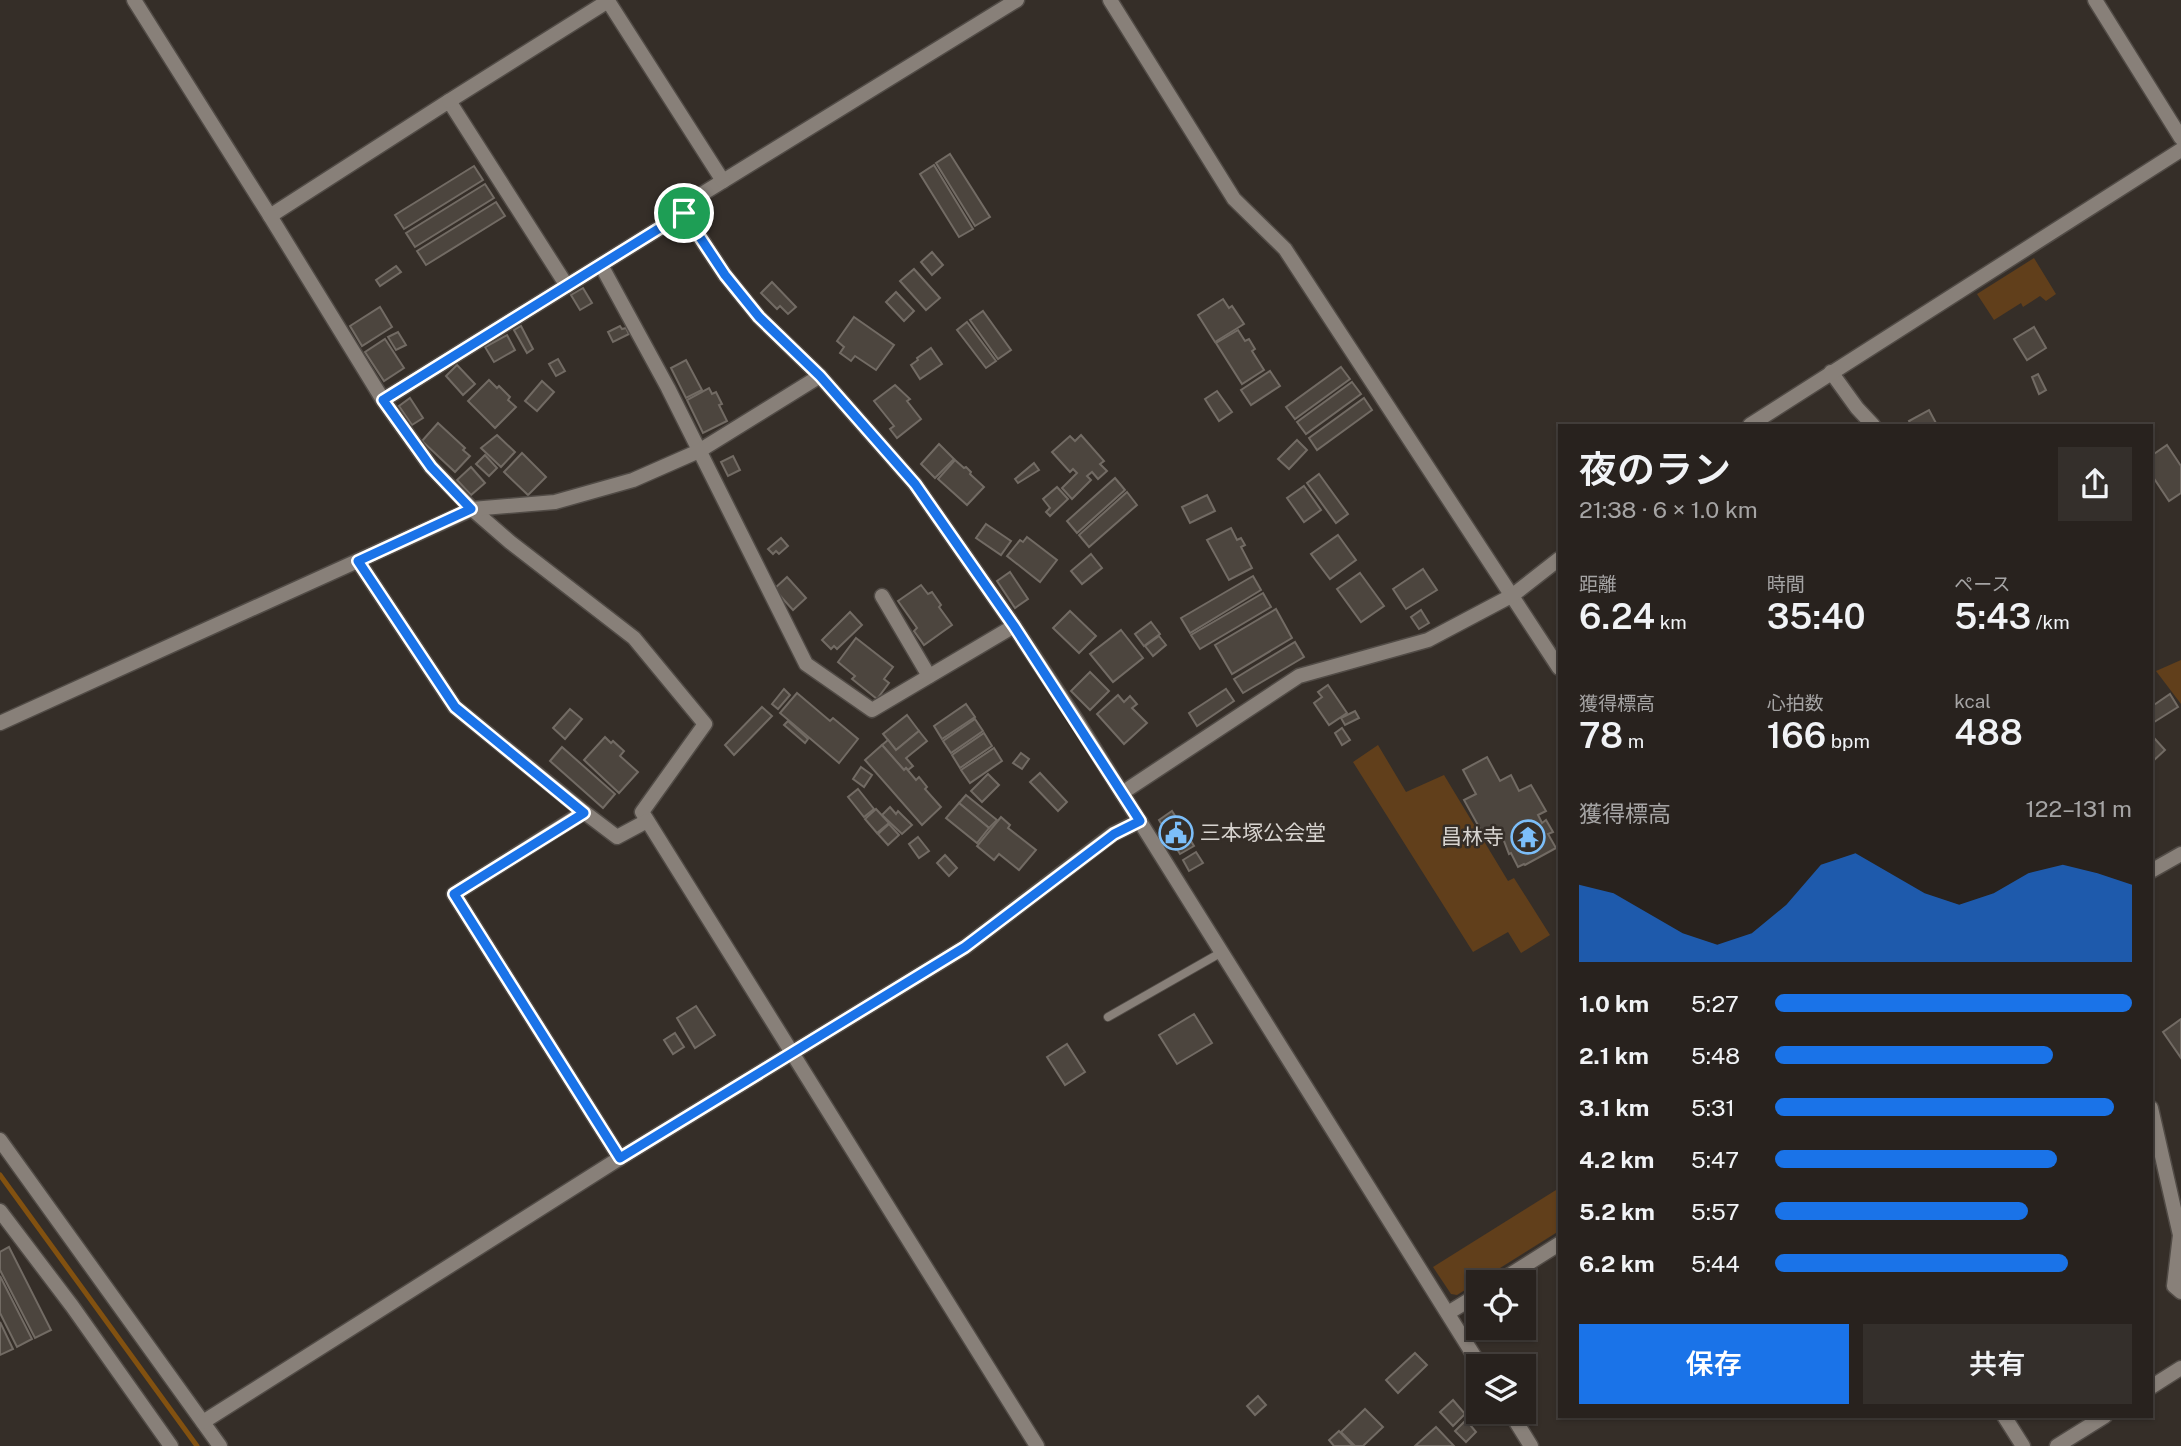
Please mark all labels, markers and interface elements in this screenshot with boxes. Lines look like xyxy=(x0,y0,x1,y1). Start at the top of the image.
pin xyxy=(654,183,714,243)
icon: arrive xyxy=(665,194,703,232)
text: 夜のラン xyxy=(1579,447,1731,492)
button: share xyxy=(2058,447,2132,521)
text: 21:38 · 6 × 1.0 km xyxy=(1579,496,1758,523)
text: 距離 xyxy=(1579,573,1617,595)
text: 時間 xyxy=(1767,573,1805,595)
text: ペース xyxy=(1954,573,2010,595)
text: 6.24 xyxy=(1579,596,1655,637)
text: 35:40 xyxy=(1767,596,1866,637)
text: 5:43 xyxy=(1954,596,2031,637)
text: km xyxy=(1655,611,1687,633)
text: /km xyxy=(2031,611,2070,633)
text: kcal xyxy=(1954,690,1991,712)
text: 獲得標高 xyxy=(1579,692,1655,714)
text: 心拍数 xyxy=(1767,692,1824,714)
text: 488 xyxy=(1954,712,2023,753)
text: 78 xyxy=(1579,715,1623,756)
text: 166 xyxy=(1767,715,1826,756)
text: m xyxy=(1623,730,1644,752)
text: bpm xyxy=(1826,730,1870,752)
text: 122–131 m xyxy=(2026,795,2132,822)
text: 獲得標高 xyxy=(1579,800,1671,827)
public building icon: 三本塚公会堂 xyxy=(1157,814,1195,852)
temple icon: 昌林寺 xyxy=(1509,818,1547,856)
place label: 三本塚公会堂 xyxy=(1200,820,1326,845)
place label: 昌林寺 xyxy=(1441,824,1504,849)
text: 1.0 km xyxy=(1579,990,1649,1017)
text: 5:27 xyxy=(1691,990,1739,1017)
text: 2.1 km xyxy=(1579,1042,1649,1069)
text: 5:48 xyxy=(1691,1042,1740,1069)
text: 3.1 km xyxy=(1579,1094,1649,1121)
text: 5:31 xyxy=(1691,1094,1735,1121)
text: 4.2 km xyxy=(1579,1146,1654,1173)
text: 5:47 xyxy=(1691,1146,1739,1173)
text: 5.2 km xyxy=(1579,1198,1655,1225)
text: 5:57 xyxy=(1691,1198,1739,1225)
text: 6.2 km xyxy=(1579,1250,1655,1277)
text: 5:44 xyxy=(1691,1250,1740,1277)
map controls xyxy=(1466,1270,1536,1424)
button: locate xyxy=(1466,1270,1536,1340)
button: 保存 xyxy=(1579,1324,1849,1404)
button: 共有 xyxy=(1863,1324,2132,1404)
button: layers xyxy=(1466,1354,1536,1424)

